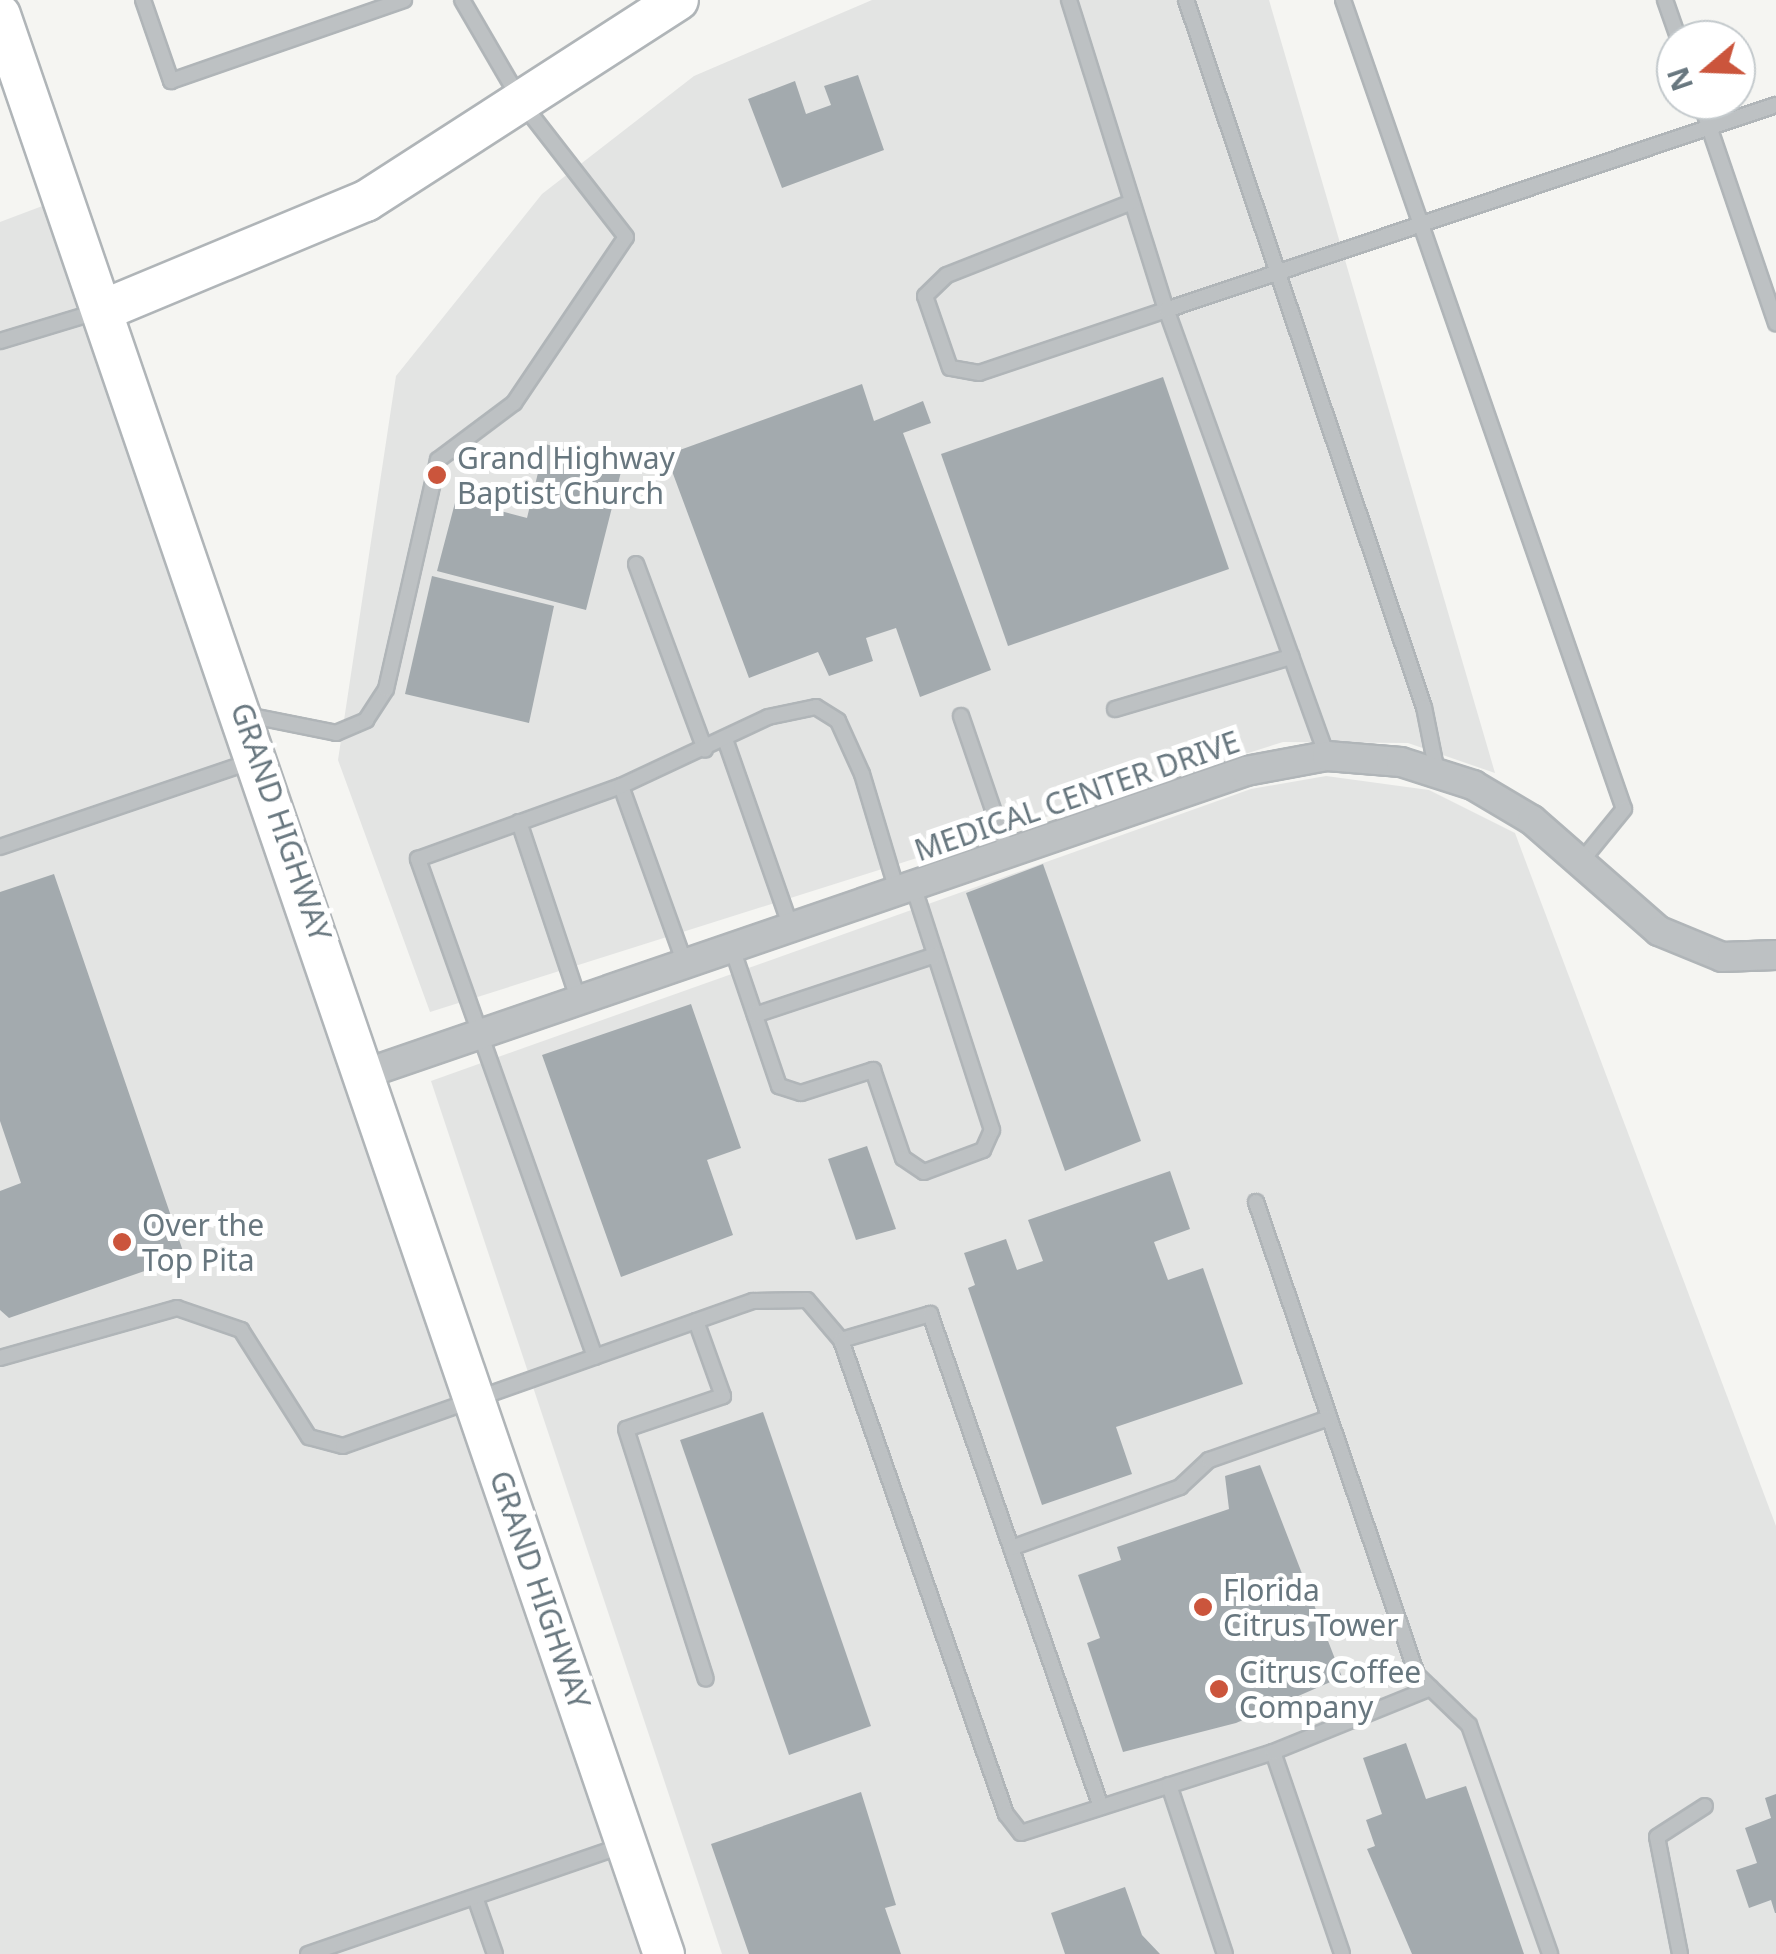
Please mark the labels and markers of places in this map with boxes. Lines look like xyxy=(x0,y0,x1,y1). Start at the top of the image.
place label: Grand Highway Baptist Church xyxy=(457,440,675,510)
marker: Grand Highway Baptist Church xyxy=(426,464,448,486)
place label: Over the Top Pita xyxy=(142,1207,264,1278)
marker: Over the Top Pita xyxy=(111,1231,133,1253)
place label: Florida Citrus Tower xyxy=(1223,1572,1399,1642)
marker: Florida Citrus Tower xyxy=(1192,1596,1214,1618)
place label: Citrus Coffee Company xyxy=(1239,1654,1421,1724)
marker: Citrus Coffee Company xyxy=(1208,1678,1230,1700)

